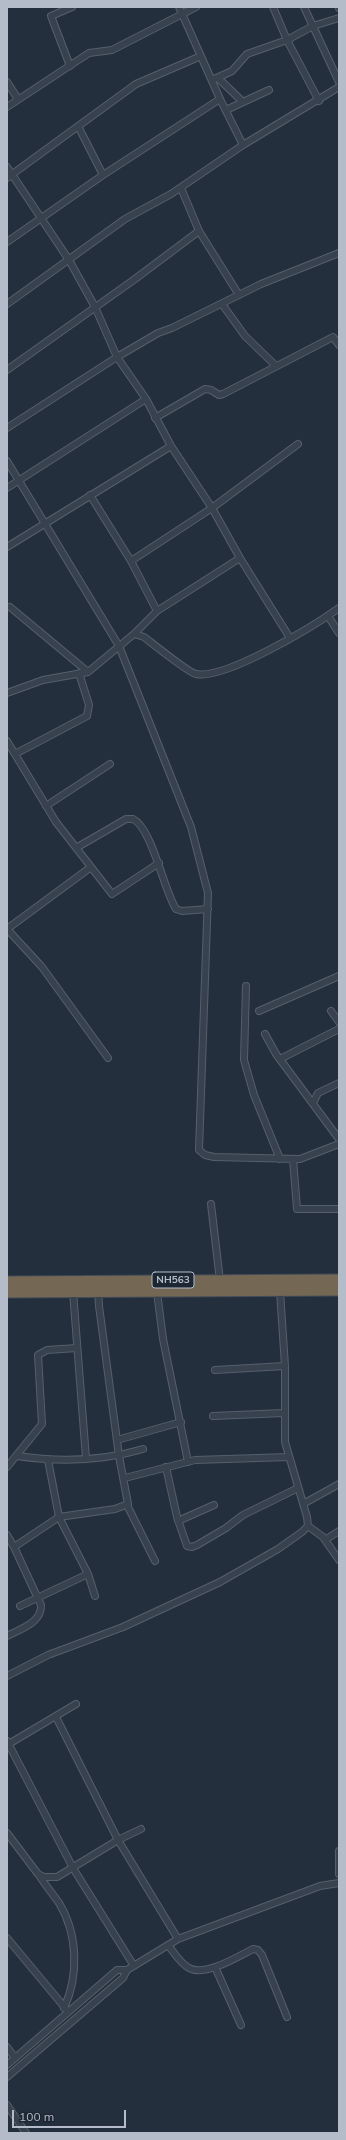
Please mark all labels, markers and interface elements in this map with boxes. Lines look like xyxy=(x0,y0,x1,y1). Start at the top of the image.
road number: NH563 xyxy=(152,1272,194,1288)
scale bar xyxy=(14,2102,128,2128)
text: 100 m xyxy=(19,2109,54,2124)

